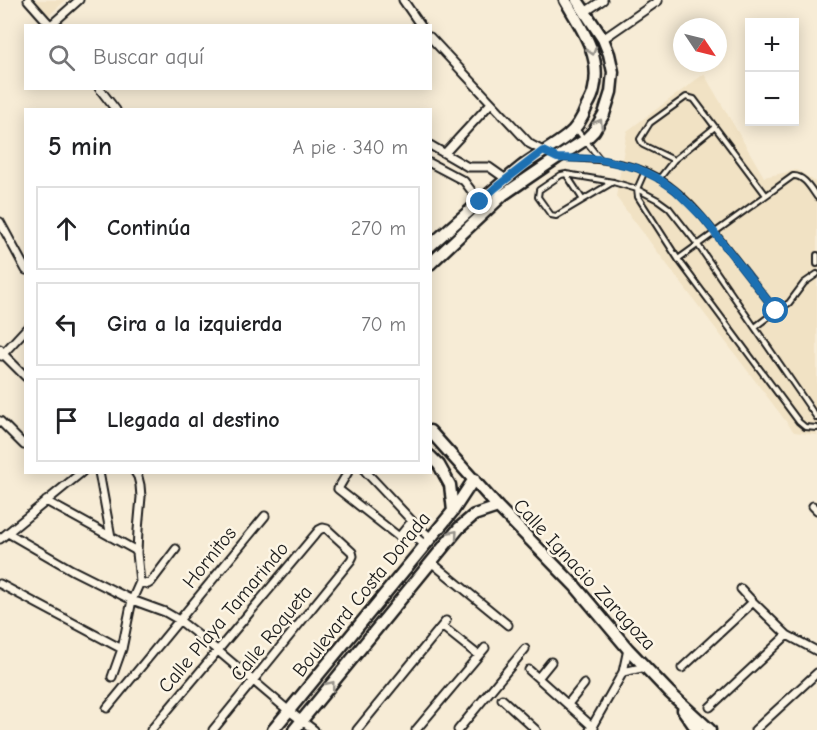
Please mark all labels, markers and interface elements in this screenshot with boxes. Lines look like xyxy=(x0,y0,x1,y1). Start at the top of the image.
north arrow xyxy=(673,18,727,72)
map controls xyxy=(745,18,799,126)
button: + xyxy=(745,18,799,72)
search box xyxy=(24,24,432,90)
icon: search xyxy=(45,41,78,74)
text: Buscar aquí xyxy=(93,44,204,70)
one-way arrow xyxy=(585,46,597,56)
button: − xyxy=(745,72,799,126)
one-way arrow xyxy=(591,119,603,129)
text: 5 min xyxy=(48,132,112,162)
text: A pie · 340 m xyxy=(292,136,408,159)
route end xyxy=(466,188,492,214)
icon: ahead xyxy=(50,212,83,245)
text: Continúa xyxy=(107,215,191,241)
text: 270 m xyxy=(351,217,406,240)
route start xyxy=(762,297,788,323)
icon: left xyxy=(50,308,83,341)
text: Gira a la izquierda xyxy=(107,311,282,337)
text: 70 m xyxy=(361,313,406,336)
icon: arrive xyxy=(50,404,83,437)
text: Llegada al destino xyxy=(107,407,280,433)
street label: Calle Ignacio Zaragoza xyxy=(509,494,661,655)
street label: Boulevard Costa Dorada xyxy=(288,507,435,681)
street label: Hornitos xyxy=(178,522,241,593)
one-way arrow xyxy=(447,530,458,541)
street label: Calle Playa Tamarindo xyxy=(153,537,293,698)
street label: Calle Roqueta xyxy=(226,581,317,686)
one-way arrow xyxy=(323,681,334,692)

